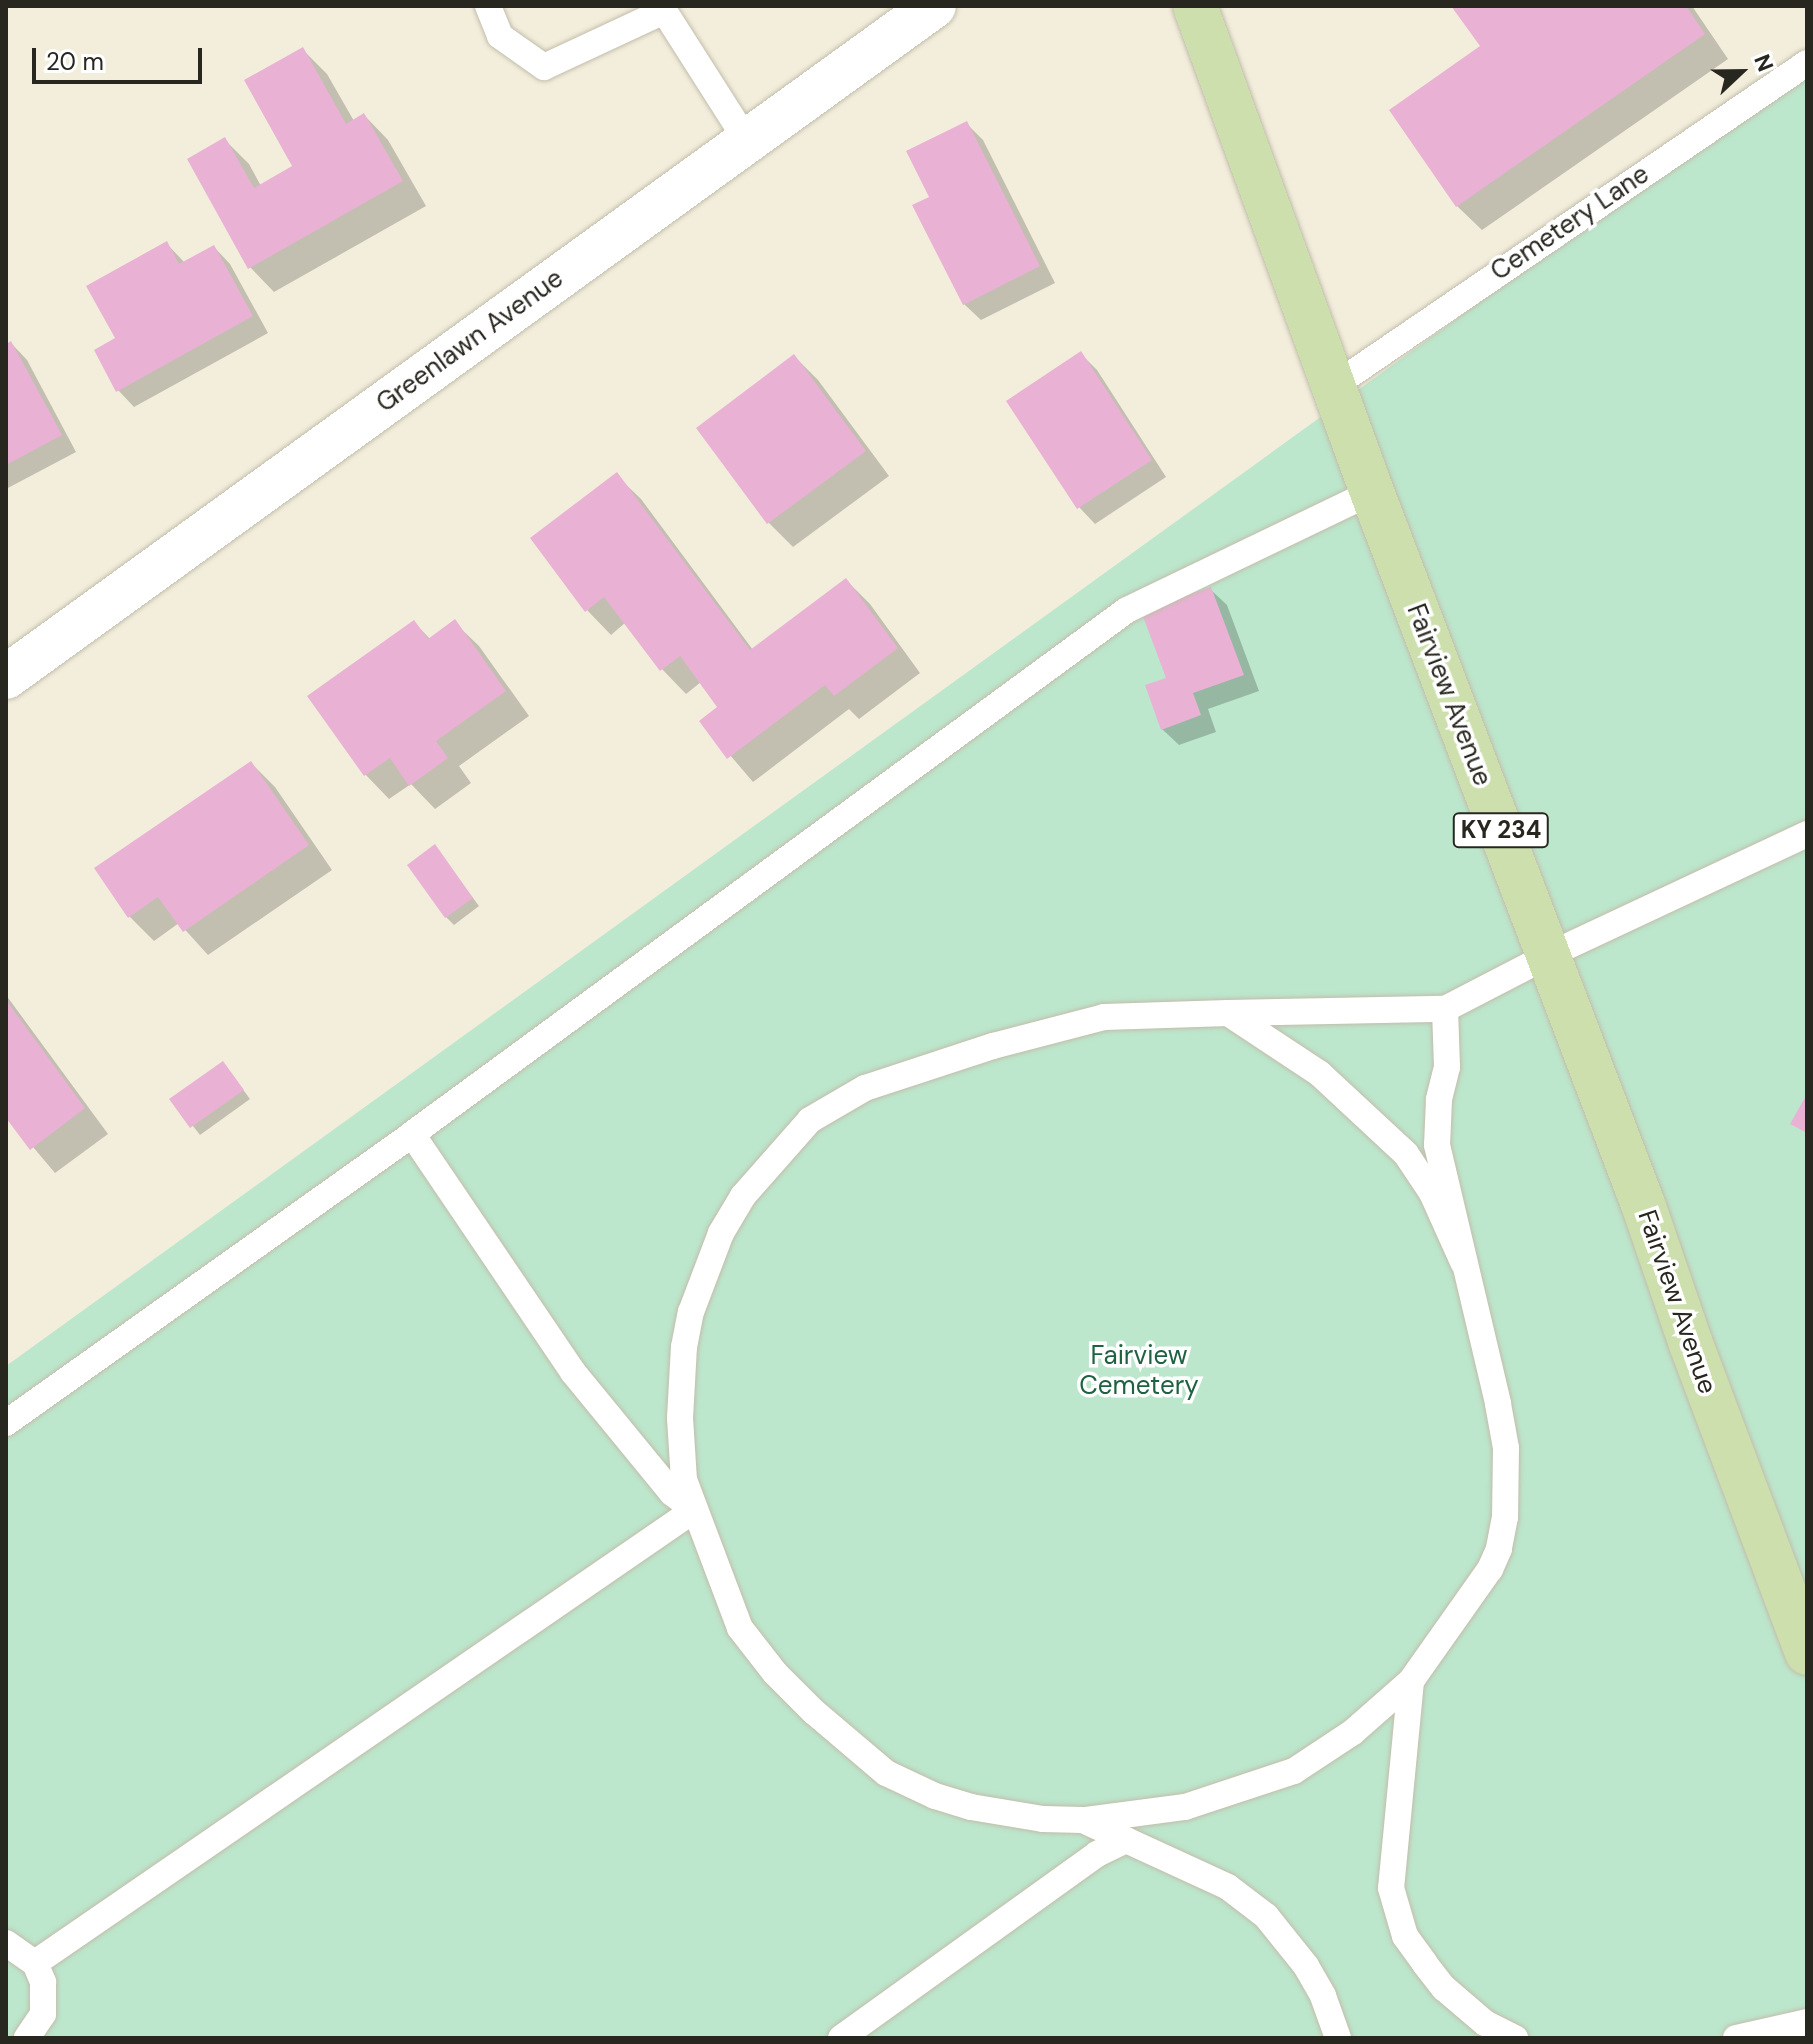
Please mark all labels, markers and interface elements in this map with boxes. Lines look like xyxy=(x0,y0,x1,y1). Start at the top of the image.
scale bar xyxy=(36,32,206,82)
north arrow xyxy=(1701,32,1781,112)
text: 20 m xyxy=(46,46,104,77)
text: N xyxy=(1747,50,1780,76)
street label: Cemetery Lane xyxy=(1485,159,1655,287)
street label: Greenlawn Avenue xyxy=(371,263,569,419)
street label: Fairview Avenue xyxy=(1400,600,1498,790)
road number: KY 234 xyxy=(1451,810,1551,850)
street label: Fairview Avenue xyxy=(1631,1206,1723,1398)
park label: Fairview Cemetery xyxy=(1079,1340,1199,1402)

